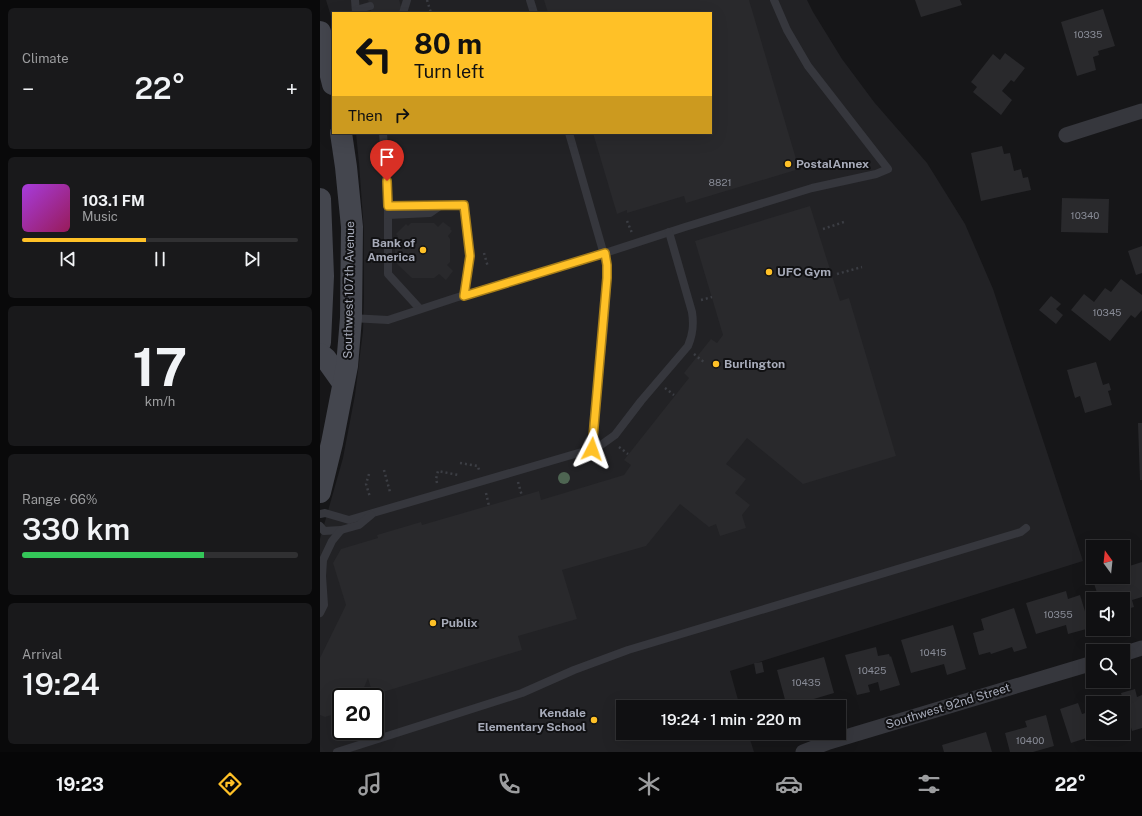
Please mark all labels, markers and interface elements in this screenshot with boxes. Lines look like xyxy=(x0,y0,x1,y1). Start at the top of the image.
text: 80 m xyxy=(414,27,482,60)
icon: left xyxy=(348,28,400,80)
house number: 10335 xyxy=(1073,28,1103,40)
text: Climate xyxy=(22,51,69,66)
text: Turn left xyxy=(414,61,484,82)
text: 22° xyxy=(134,70,186,106)
text: − xyxy=(22,76,34,102)
text: + xyxy=(286,76,298,102)
icon: right xyxy=(391,104,413,126)
text: Then xyxy=(348,107,383,124)
pin xyxy=(370,140,404,181)
icon: arrive xyxy=(376,146,398,168)
place label: PostalAnnex xyxy=(796,157,869,171)
marker: PostalAnnex xyxy=(783,159,793,169)
house number: 8821 xyxy=(709,176,731,188)
text: 103.1 FM xyxy=(82,192,145,209)
text: Music xyxy=(82,209,118,224)
house number: 10340 xyxy=(1071,209,1099,221)
street label: Southwest 107th Avenue xyxy=(341,221,357,359)
place label: Bank of America xyxy=(367,236,415,264)
marker: Bank of America xyxy=(418,245,428,255)
icon: previous xyxy=(57,248,79,270)
icon: pause xyxy=(149,248,171,270)
icon: next xyxy=(241,248,263,270)
place label: UFC Gym xyxy=(777,265,831,279)
marker: UFC Gym xyxy=(764,267,774,277)
house number: 10345 xyxy=(1092,306,1122,318)
text: 17 xyxy=(133,337,187,398)
place label: Burlington xyxy=(724,357,785,371)
marker: Burlington xyxy=(711,359,721,369)
text: km/h xyxy=(145,394,175,409)
position arrow xyxy=(571,428,613,470)
text: Range · 66% xyxy=(22,492,98,507)
text: 330 km xyxy=(22,511,130,547)
north arrow xyxy=(1086,540,1130,584)
map controls xyxy=(1086,540,1130,740)
button: sound xyxy=(1086,592,1130,636)
house number: 10355 xyxy=(1043,608,1073,620)
place label: Publix xyxy=(441,616,477,630)
marker: Publix xyxy=(428,618,438,628)
button: search xyxy=(1086,644,1130,688)
house number: 10415 xyxy=(920,646,946,658)
text: Arrival xyxy=(22,647,62,662)
house number: 10425 xyxy=(858,664,886,676)
text: 19:24 xyxy=(22,666,100,702)
house number: 10435 xyxy=(791,676,821,688)
street label: Southwest 92nd Street xyxy=(884,680,1012,732)
speed limit sign: 20 xyxy=(332,688,384,740)
button: layers xyxy=(1086,696,1130,740)
place label: Kendale Elementary School xyxy=(478,706,586,734)
text: 19:24 · 1 min · 220 m xyxy=(661,711,801,728)
marker: Kendale Elementary School xyxy=(589,715,599,725)
house number: 10400 xyxy=(1016,734,1044,746)
icon: directions xyxy=(216,770,244,798)
icon: music xyxy=(356,770,384,798)
icon: phone xyxy=(495,770,523,798)
icon: climate xyxy=(635,770,663,798)
icon: car xyxy=(775,770,803,798)
icon: filters xyxy=(915,770,943,798)
text: 19:23 xyxy=(56,774,104,795)
text: 22° xyxy=(1055,774,1086,795)

